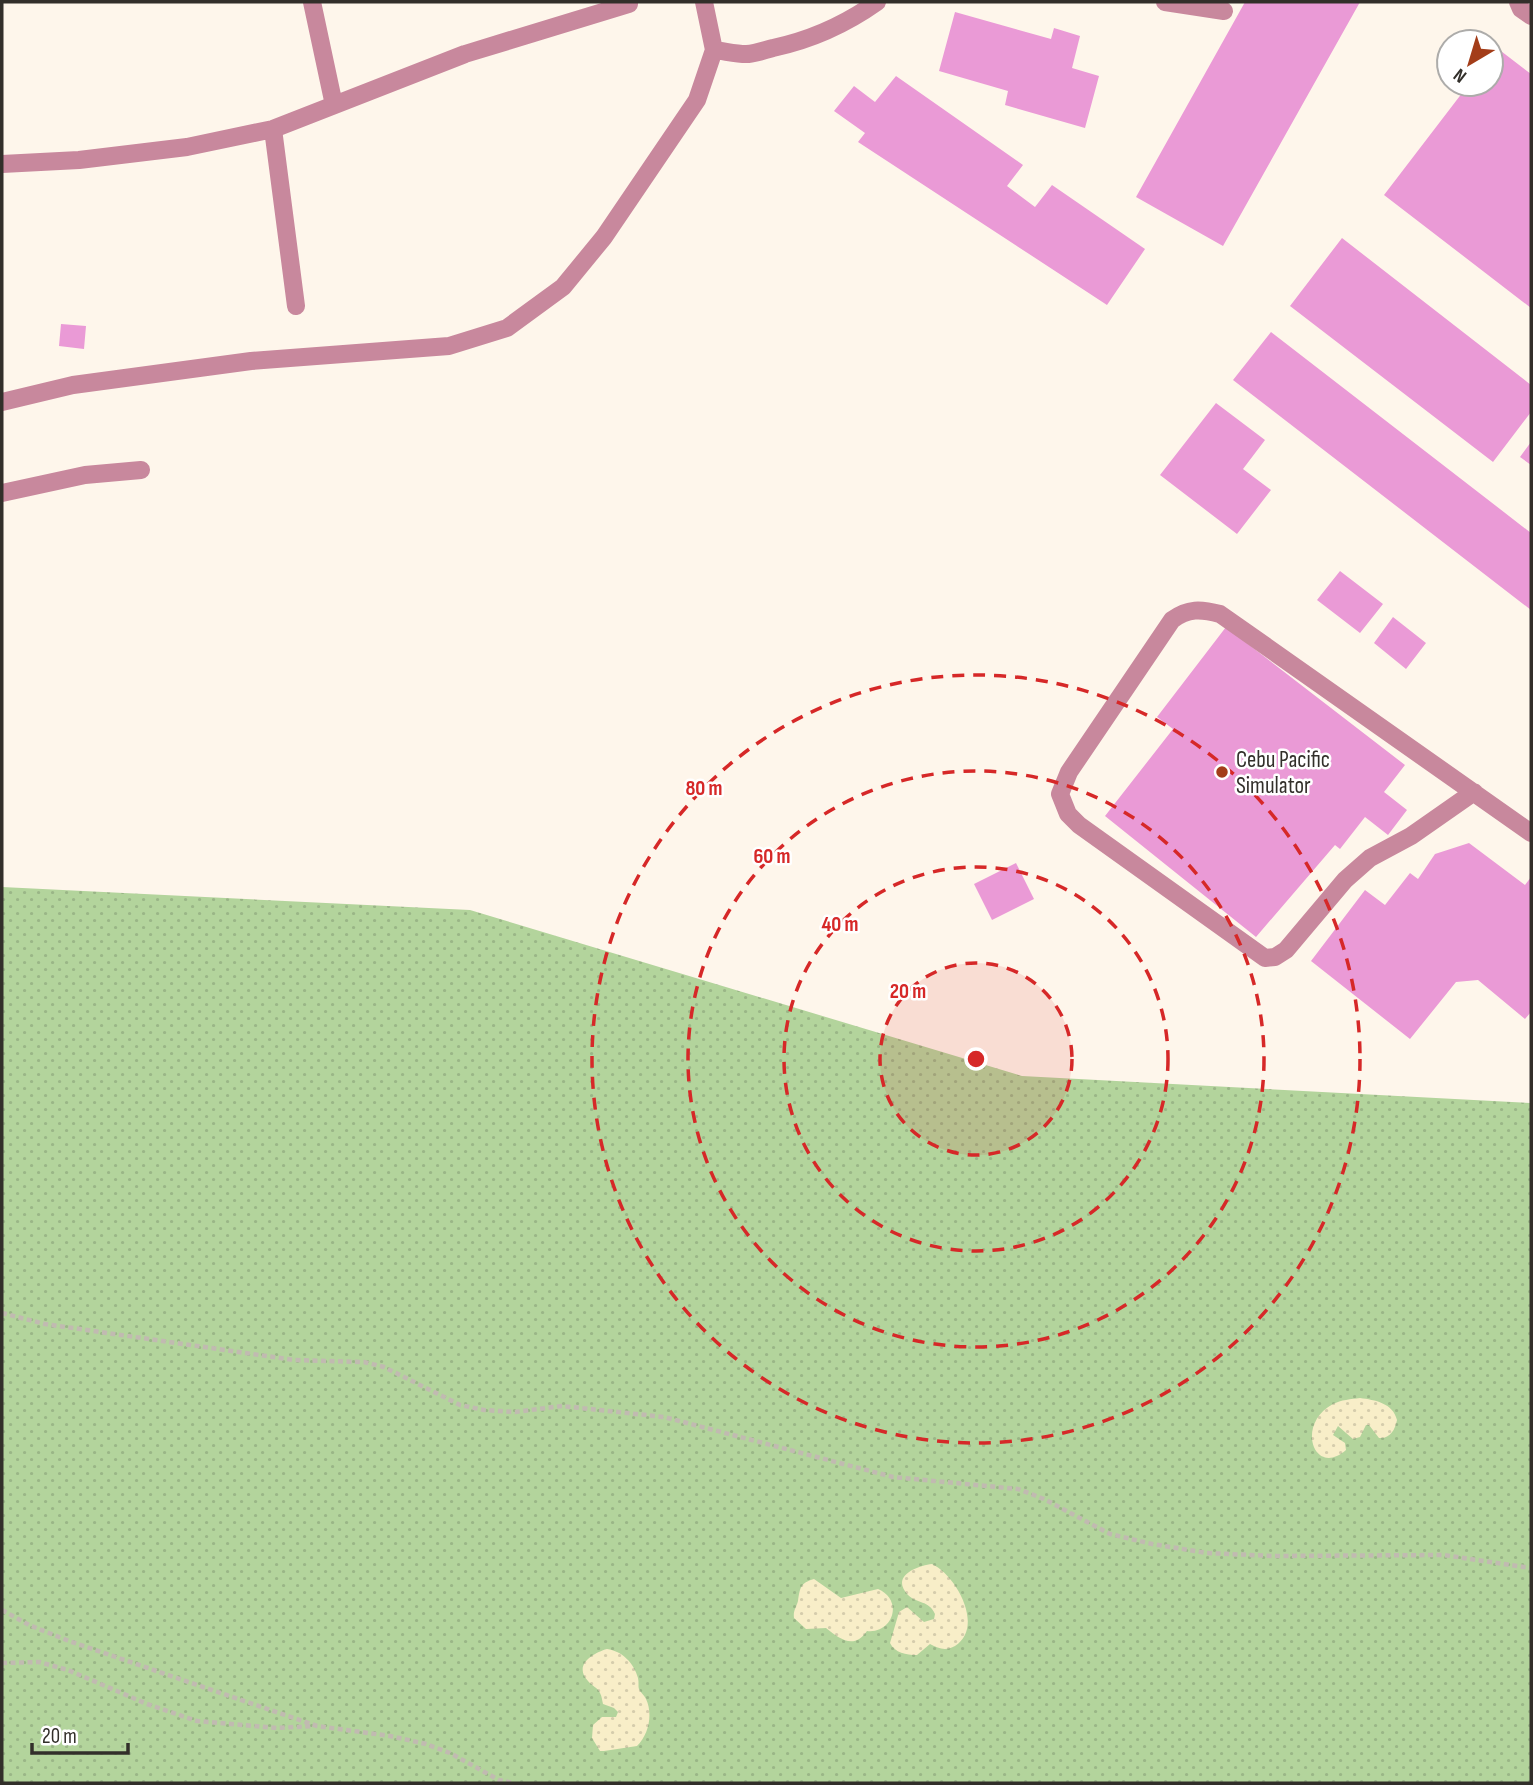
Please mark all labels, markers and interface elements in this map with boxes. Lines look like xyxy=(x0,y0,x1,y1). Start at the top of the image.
north arrow xyxy=(1435,28,1505,98)
text: N xyxy=(1449,63,1472,87)
place label: Cebu Pacific Simulator xyxy=(1236,746,1330,800)
marker: Cebu Pacific Simulator xyxy=(1214,764,1230,780)
text: 80 m xyxy=(685,776,723,801)
text: 60 m xyxy=(753,844,791,869)
text: 40 m xyxy=(822,912,858,937)
text: 20 m xyxy=(890,979,926,1004)
centre of rings xyxy=(964,1047,988,1071)
scale bar xyxy=(32,1712,128,1756)
text: 20 m xyxy=(42,1724,77,1749)

